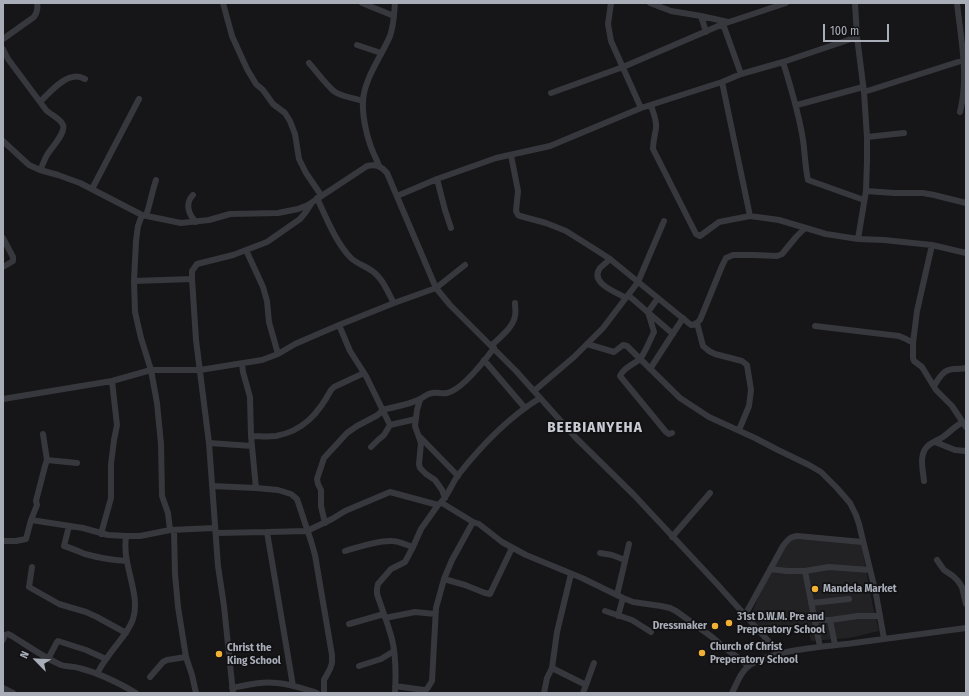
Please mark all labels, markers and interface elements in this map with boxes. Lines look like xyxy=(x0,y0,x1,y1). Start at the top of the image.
scale bar xyxy=(825,16,891,42)
text: 100 m xyxy=(830,24,859,38)
district label: BEEBIANYEHA xyxy=(547,419,643,437)
place label: Mandela Market xyxy=(823,582,897,596)
marker: Mandela Market xyxy=(810,584,820,594)
place label: 31st D.W.M. Pre and Preperatory School xyxy=(737,610,825,636)
marker: 31st D.W.M. Pre and Preperatory School xyxy=(724,618,734,628)
place label: Dressmaker xyxy=(653,619,707,633)
marker: Dressmaker xyxy=(710,621,720,631)
north arrow xyxy=(16,640,56,680)
place label: Church of Christ Preperatory School xyxy=(710,640,798,666)
place label: Christ the King School xyxy=(227,641,281,667)
marker: Church of Christ Preperatory School xyxy=(697,648,707,658)
text: N xyxy=(17,649,32,661)
marker: Christ the King School xyxy=(214,649,224,659)

